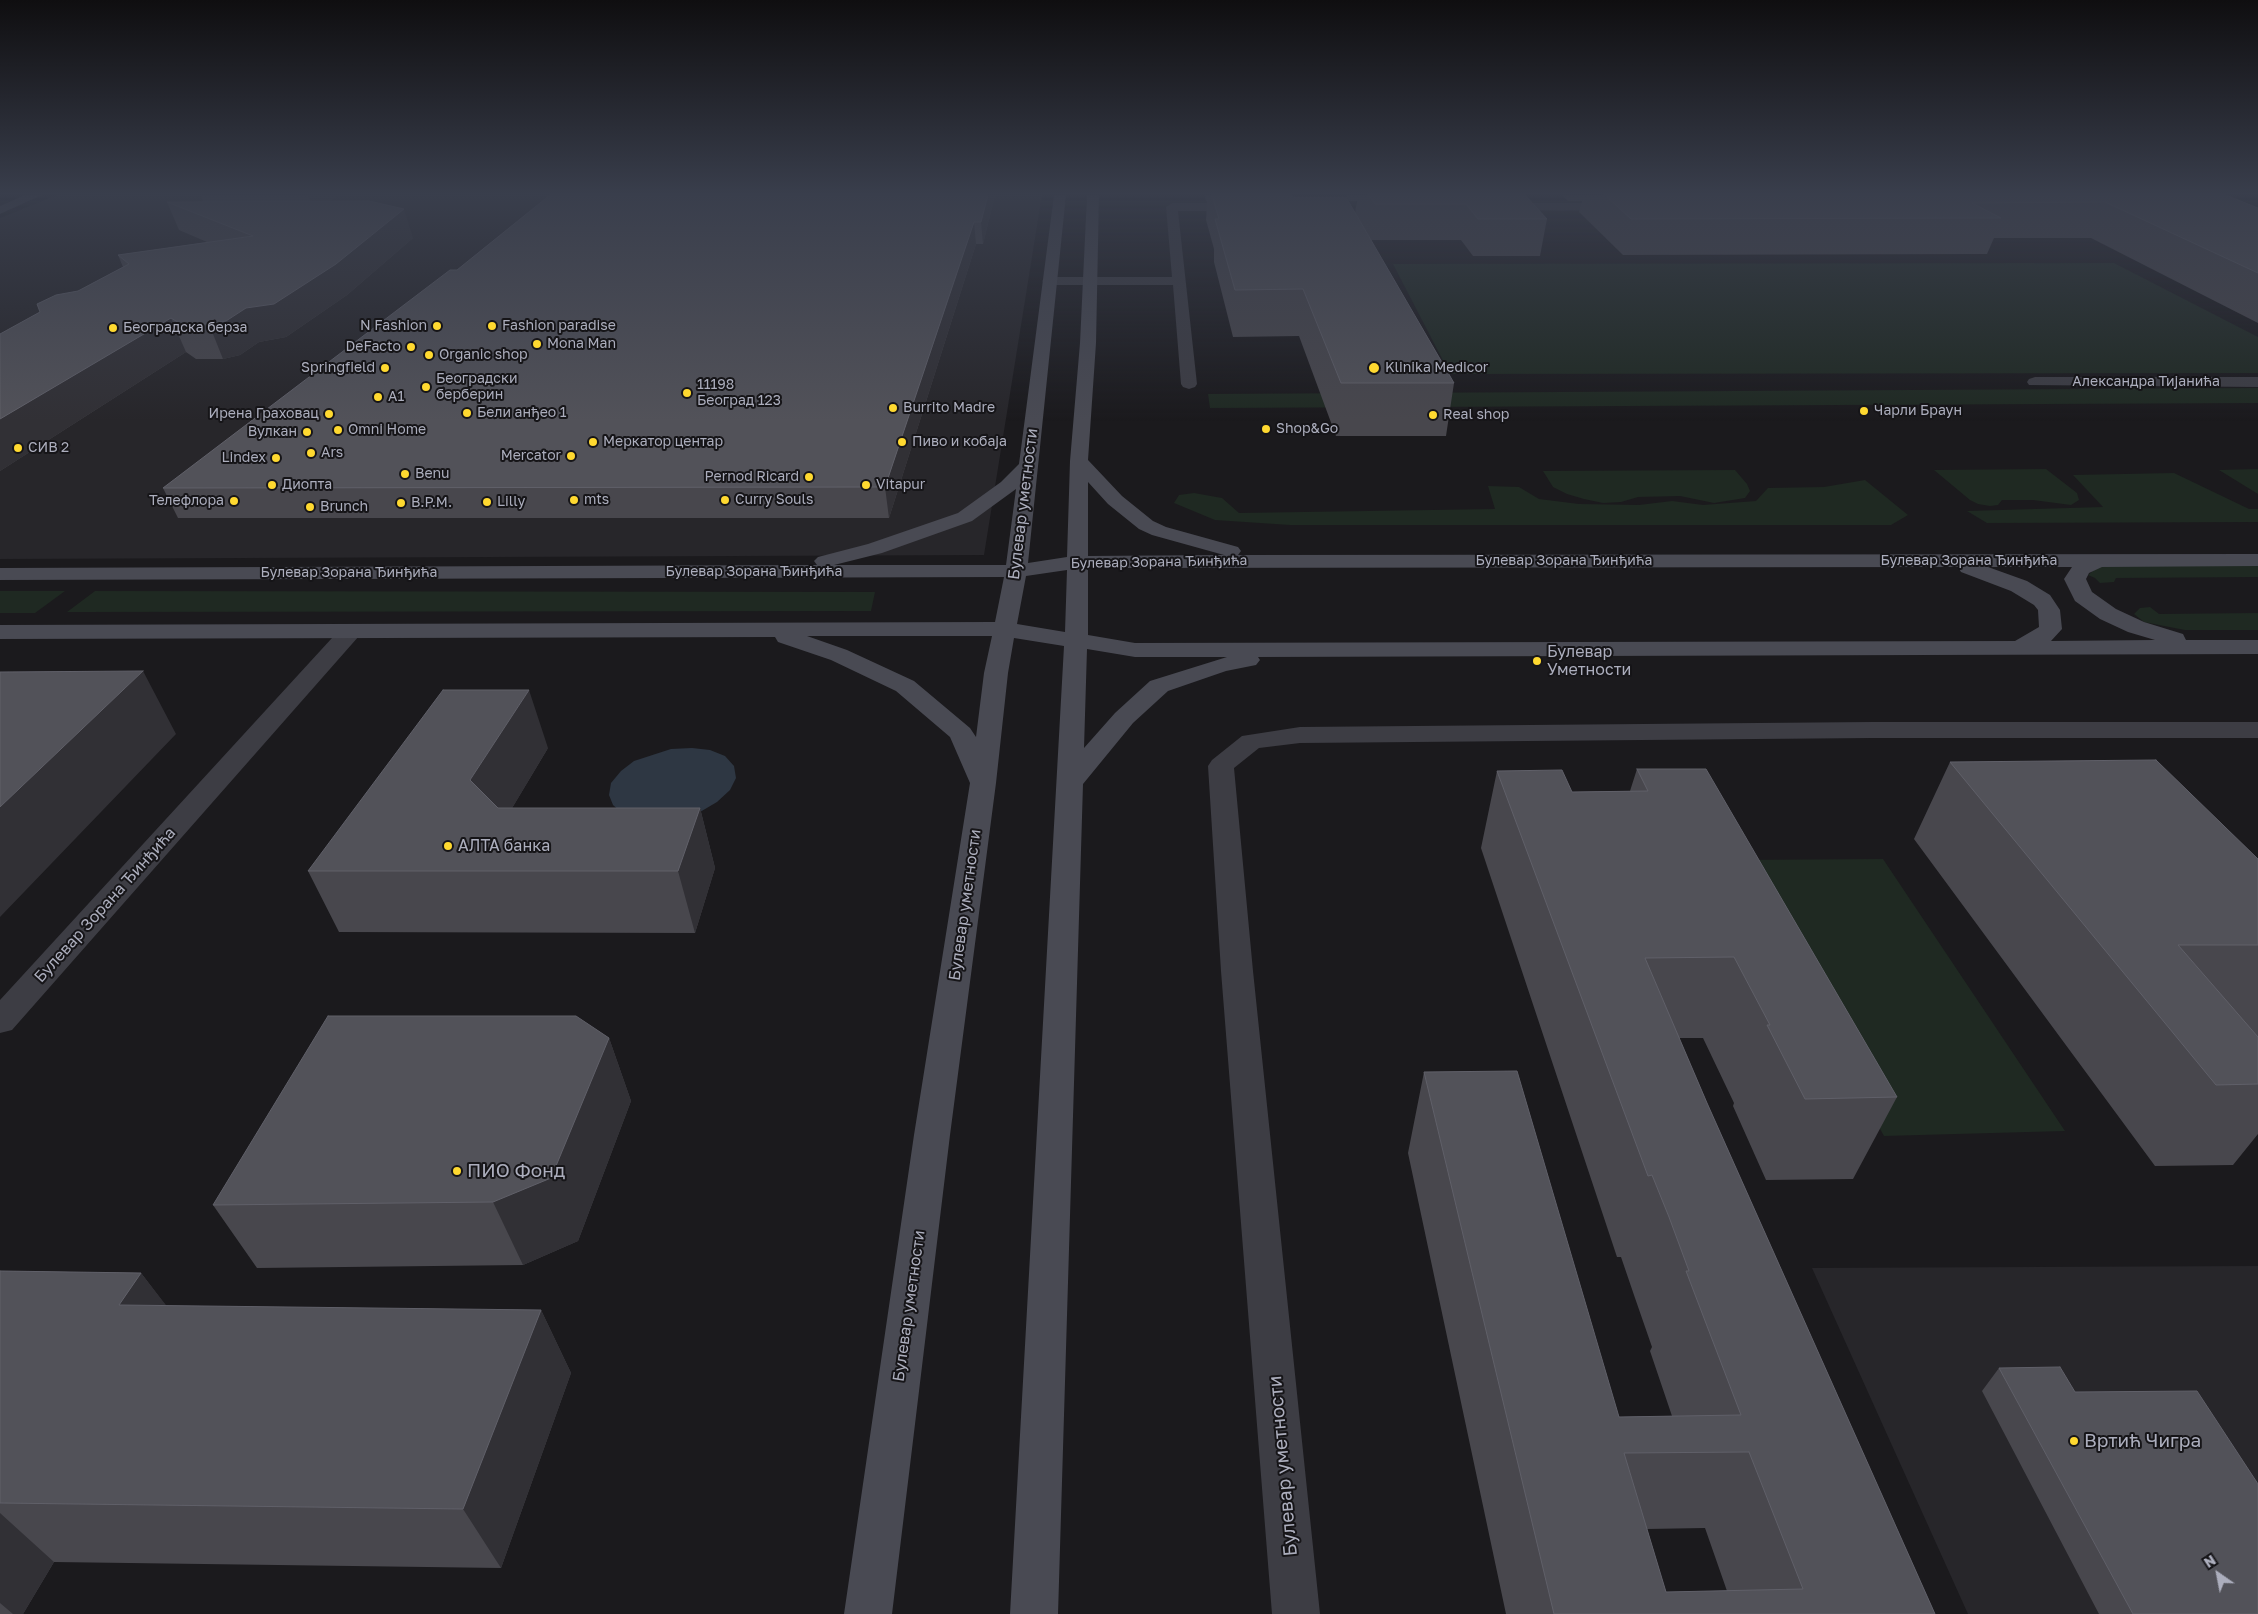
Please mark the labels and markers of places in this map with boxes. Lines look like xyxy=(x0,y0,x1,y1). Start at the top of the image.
place label: N Fashion xyxy=(360,318,427,334)
place label: Fashion paradise xyxy=(502,318,616,334)
place label: Београдска берза xyxy=(123,320,248,336)
marker: N Fashion xyxy=(431,320,443,332)
marker: Fashion paradise xyxy=(486,320,498,332)
marker: Београдска берза xyxy=(107,322,119,334)
place label: Mona Man xyxy=(547,336,616,352)
marker: Mona Man xyxy=(531,338,543,350)
place label: DeFacto xyxy=(345,339,401,355)
marker: DeFacto xyxy=(405,341,417,353)
place label: Organic shop xyxy=(439,347,528,363)
marker: Organic shop xyxy=(423,349,435,361)
place label: Springfield xyxy=(301,360,375,376)
place label: Klinika Medicor xyxy=(1385,360,1488,376)
marker: Klinika Medicor xyxy=(1367,361,1381,375)
marker: Springfield xyxy=(379,362,391,374)
place label: Београдски берберин xyxy=(436,371,517,404)
place label: 11198 Београд 123 xyxy=(697,377,781,410)
marker: Београдски берберин xyxy=(420,381,432,393)
marker: 11198 Београд 123 xyxy=(681,387,693,399)
place label: A1 xyxy=(388,389,404,405)
marker: A1 xyxy=(372,391,384,403)
place label: Burrito Madre xyxy=(903,400,995,416)
marker: Burrito Madre xyxy=(887,402,899,414)
place label: Чарли Браун xyxy=(1874,403,1962,419)
place label: Бели анђео 1 xyxy=(477,405,566,421)
marker: Чарли Браун xyxy=(1858,405,1870,417)
place label: Ирена Граховац xyxy=(209,406,319,422)
marker: Бели анђео 1 xyxy=(461,407,473,419)
place label: Real shop xyxy=(1443,407,1509,423)
marker: Ирена Граховац xyxy=(323,408,335,420)
marker: Real shop xyxy=(1427,409,1439,421)
place label: Shop&Go xyxy=(1276,421,1338,437)
place label: Omni Home xyxy=(348,422,426,438)
marker: Shop&Go xyxy=(1260,423,1272,435)
place label: Вулкан xyxy=(248,424,297,440)
marker: Omni Home xyxy=(332,424,344,436)
marker: Вулкан xyxy=(301,426,313,438)
place label: Меркатор центар xyxy=(603,434,723,450)
place label: Пиво и кобаја xyxy=(912,434,1007,450)
marker: Меркатор центар xyxy=(587,436,599,448)
marker: Пиво и кобаја xyxy=(896,436,908,448)
place label: СИВ 2 xyxy=(28,440,69,456)
marker: СИВ 2 xyxy=(12,442,24,454)
place label: Ars xyxy=(321,445,343,461)
marker: Ars xyxy=(305,447,317,459)
place label: Mercator xyxy=(501,448,561,464)
place label: Lindex xyxy=(222,450,266,466)
marker: Mercator xyxy=(565,450,577,462)
marker: Lindex xyxy=(270,452,282,464)
place label: Benu xyxy=(415,466,450,482)
marker: Benu xyxy=(399,468,411,480)
place label: Pernod Ricard xyxy=(705,469,799,485)
marker: Pernod Ricard xyxy=(803,471,815,483)
place label: Диопта xyxy=(282,477,332,493)
place label: Vitapur xyxy=(876,477,925,493)
marker: Диопта xyxy=(266,479,278,491)
marker: Vitapur xyxy=(860,479,872,491)
place label: mts xyxy=(584,492,609,508)
place label: Curry Souls xyxy=(735,492,813,508)
place label: Телефлора xyxy=(149,493,224,509)
place label: Lilly xyxy=(497,494,525,510)
marker: mts xyxy=(568,494,580,506)
marker: Curry Souls xyxy=(719,494,731,506)
marker: Телефлора xyxy=(228,495,240,507)
place label: B.P.M. xyxy=(411,495,452,511)
marker: Lilly xyxy=(481,496,493,508)
marker: B.P.M. xyxy=(395,497,407,509)
place label: Brunch xyxy=(320,499,368,515)
marker: Brunch xyxy=(304,501,316,513)
place label: Булевар Уметности xyxy=(1547,642,1631,680)
marker: Булевар Уметности xyxy=(1531,655,1543,667)
place label: АЛТА банка xyxy=(458,836,550,856)
marker: АЛТА банка xyxy=(442,840,454,852)
place label: ПИО Фонд xyxy=(467,1160,565,1182)
marker: ПИО Фонд xyxy=(451,1165,463,1177)
place label: Вртић Чигра xyxy=(2084,1430,2201,1452)
marker: Вртић Чигра xyxy=(2068,1435,2080,1447)

